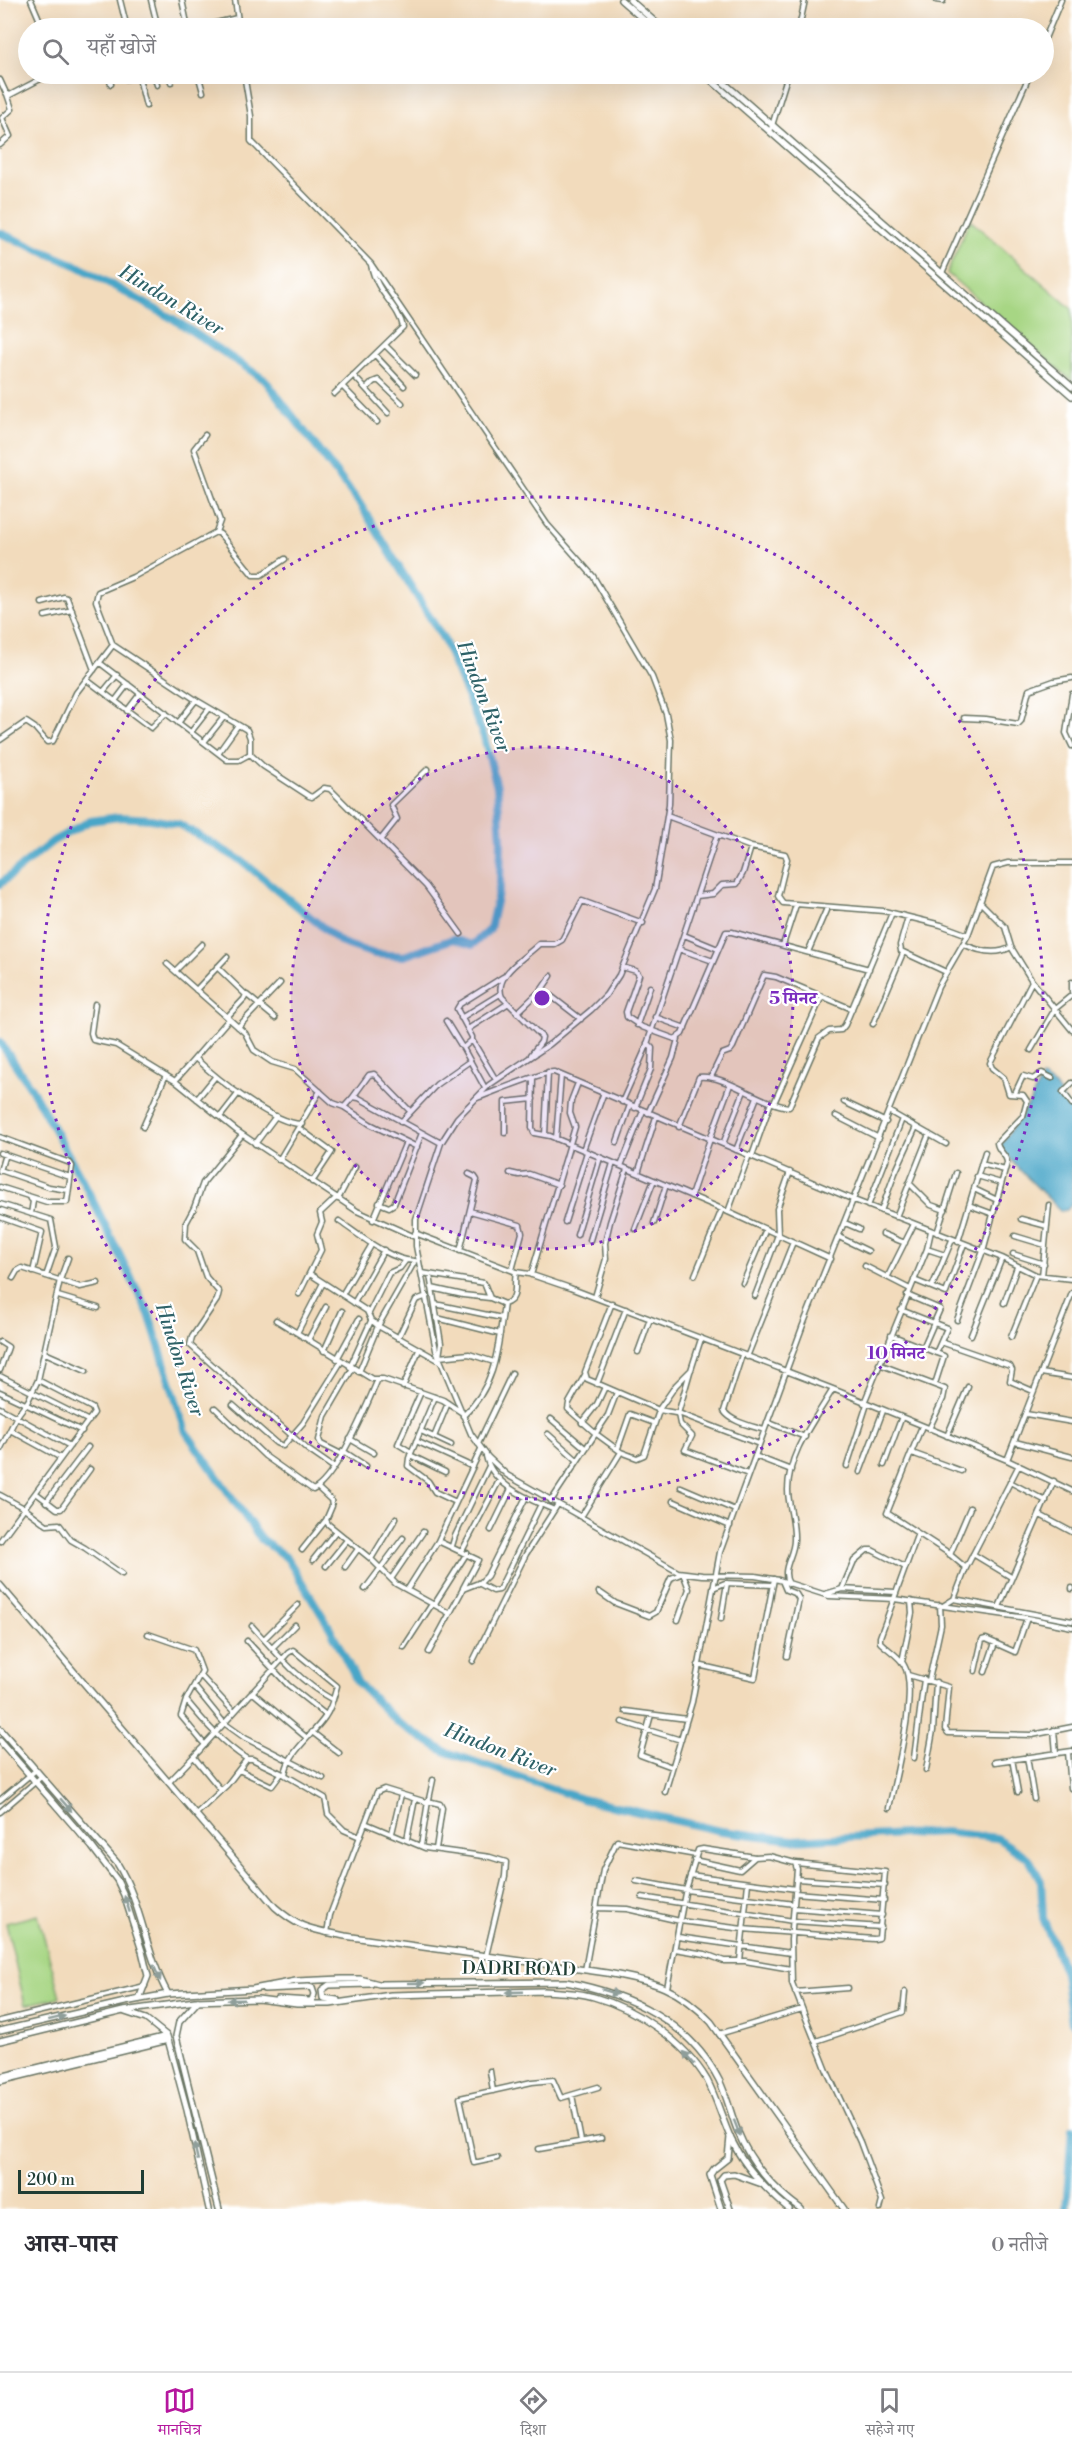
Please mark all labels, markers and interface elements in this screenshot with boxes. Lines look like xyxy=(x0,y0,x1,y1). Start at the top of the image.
search box xyxy=(18,18,1054,84)
text: यहाँ खोजें xyxy=(87,34,156,61)
icon: search xyxy=(39,35,72,68)
water label: Hindon River xyxy=(113,259,229,342)
water label: Hindon River xyxy=(450,636,516,757)
text: 5 मिनट xyxy=(769,987,818,1010)
centre of rings xyxy=(532,988,552,1008)
water label: Hindon River xyxy=(149,1299,209,1421)
text: 10 मिनट xyxy=(867,1342,926,1365)
water label: Hindon River xyxy=(439,1718,560,1784)
one-way arrow xyxy=(59,1797,72,1812)
one-way arrow xyxy=(122,1894,131,1912)
street label: DADRI ROAD xyxy=(462,1957,576,1981)
one-way arrow xyxy=(153,1965,162,1982)
one-way arrow xyxy=(406,1978,425,1988)
one-way arrow xyxy=(504,1987,523,1997)
one-way arrow xyxy=(601,1988,619,1997)
one-way arrow xyxy=(226,1995,245,2004)
one-way arrow xyxy=(48,2012,66,2022)
one-way arrow xyxy=(682,2050,696,2065)
one-way arrow xyxy=(733,2119,742,2137)
one-way arrow xyxy=(191,2143,201,2161)
scale bar xyxy=(18,2167,144,2194)
text: 200 m xyxy=(27,2170,75,2190)
text: आस-पास xyxy=(24,2228,117,2260)
text: 0 नतीजे xyxy=(991,2233,1048,2258)
tab: मानचित्र xyxy=(158,2384,201,2445)
tab: दिशा xyxy=(517,2384,550,2445)
tab: सहेजे गए xyxy=(865,2384,914,2445)

